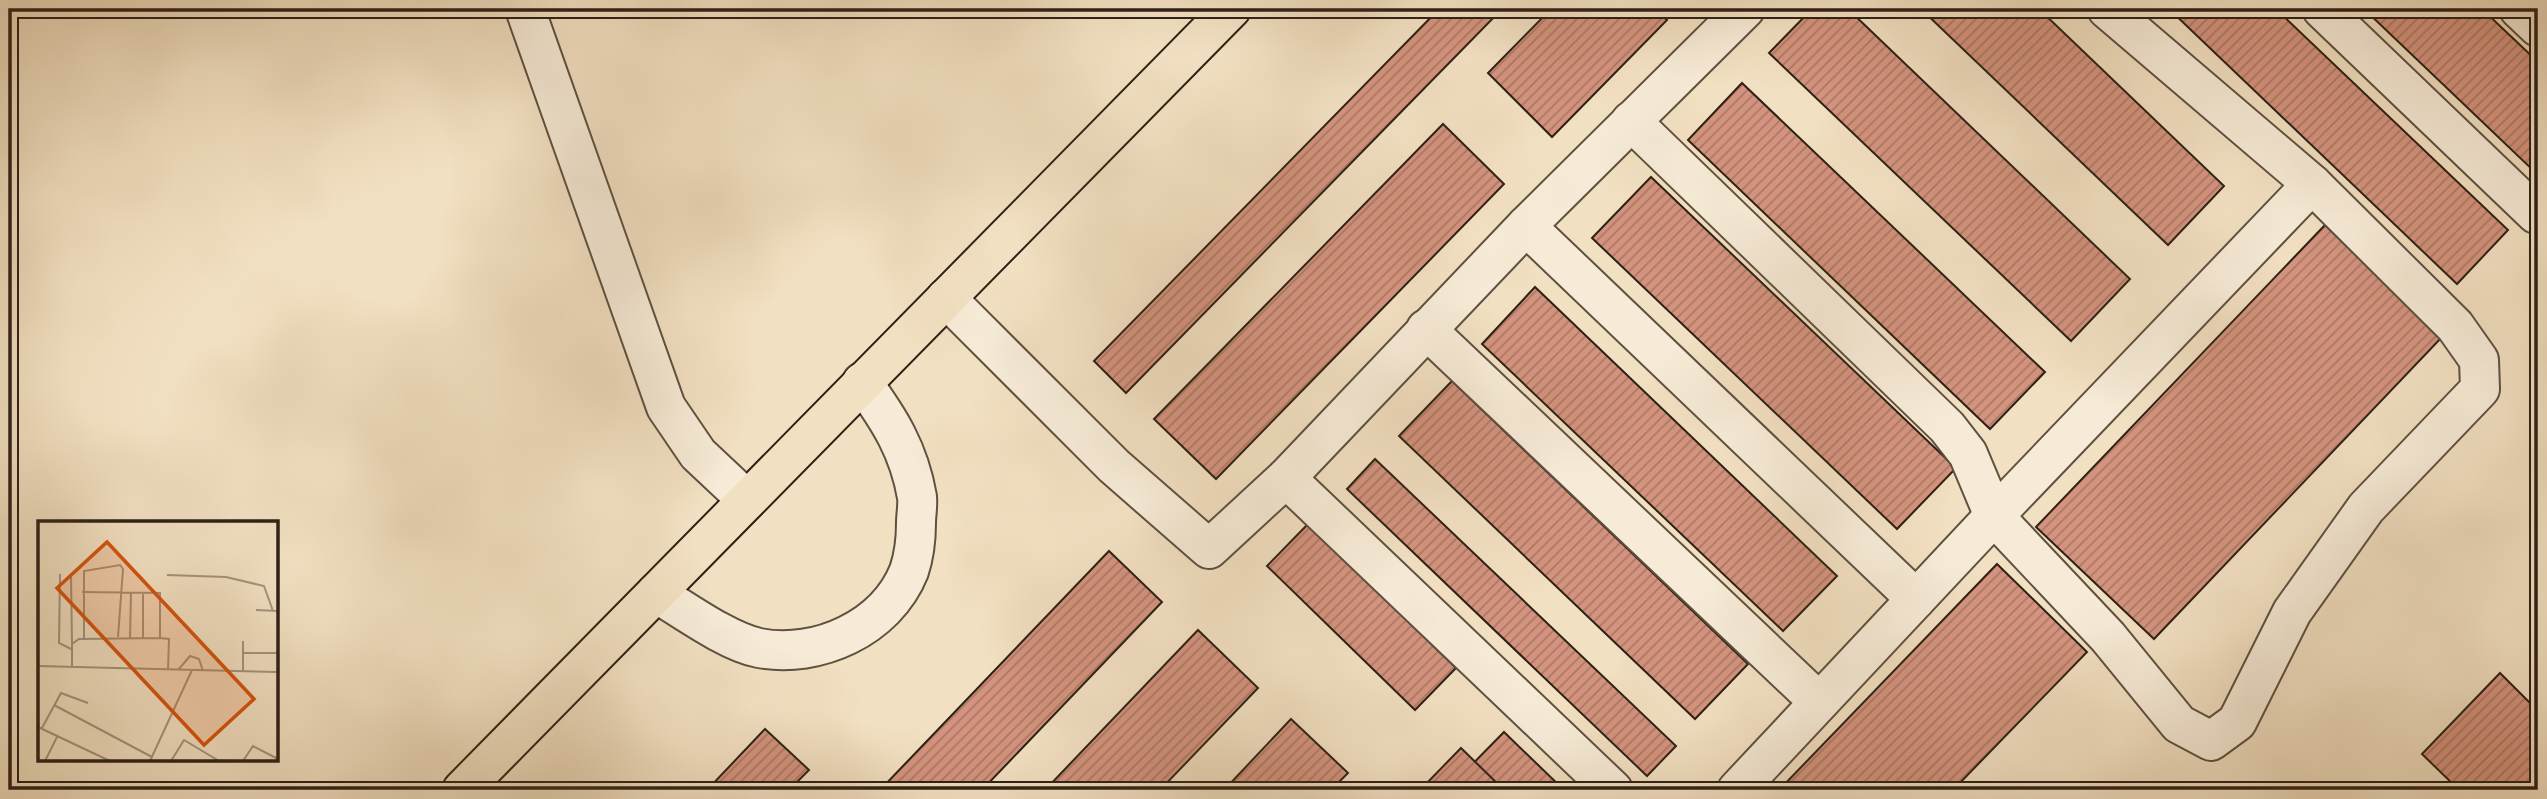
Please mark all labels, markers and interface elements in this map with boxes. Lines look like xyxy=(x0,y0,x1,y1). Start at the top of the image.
inset map xyxy=(38,521,278,760)

